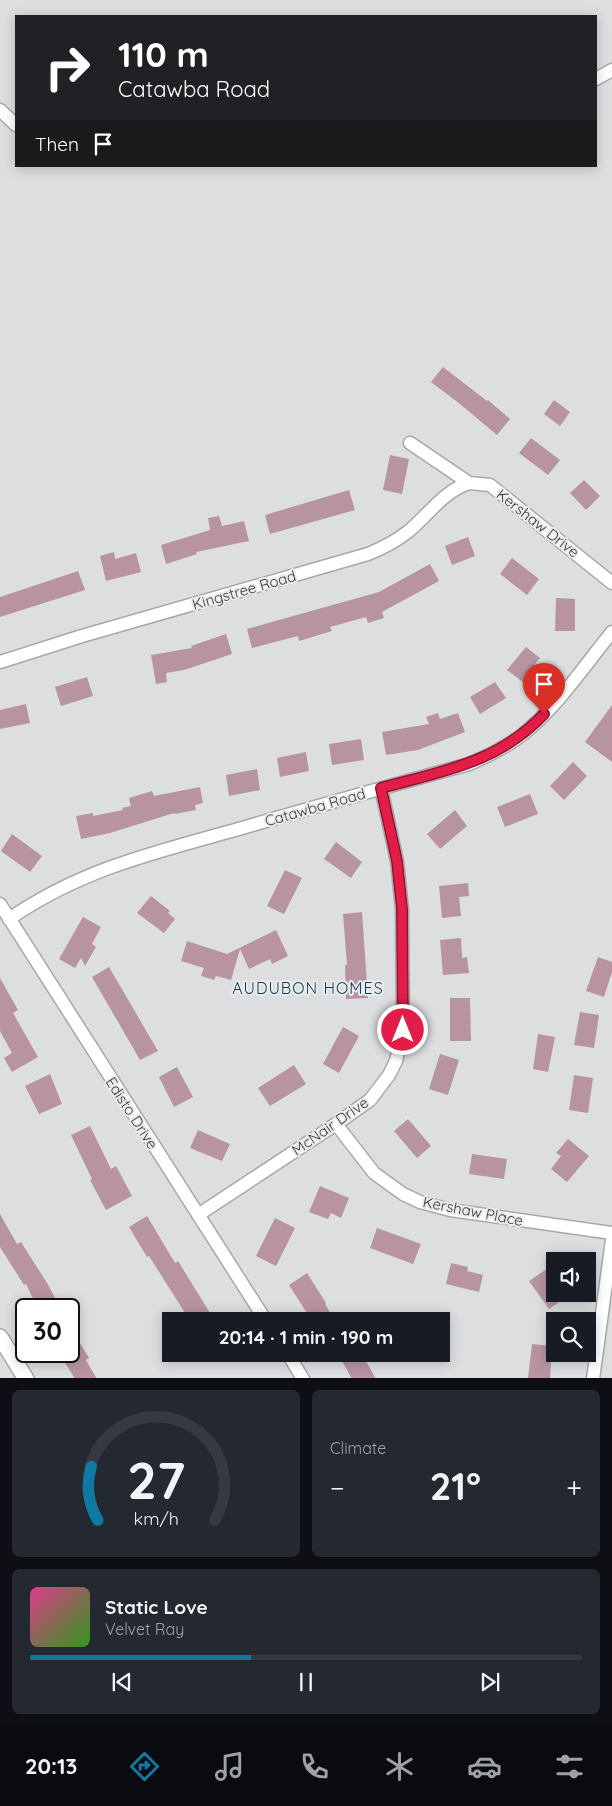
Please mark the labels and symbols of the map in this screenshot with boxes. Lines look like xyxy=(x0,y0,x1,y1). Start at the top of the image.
street label: Kershaw Drive xyxy=(493,485,583,561)
street label: Kingstree Road xyxy=(190,566,298,614)
pin xyxy=(523,663,565,714)
street label: Catawba Road xyxy=(263,784,367,830)
district label: AUDUBON HOMES xyxy=(232,978,384,998)
position arrow xyxy=(376,1003,428,1055)
street label: Edisto Drive xyxy=(102,1073,162,1153)
street label: McNair Drive xyxy=(288,1093,372,1159)
street label: Kershaw Place xyxy=(421,1192,525,1230)
speed limit sign: 30 xyxy=(15,1298,80,1363)

